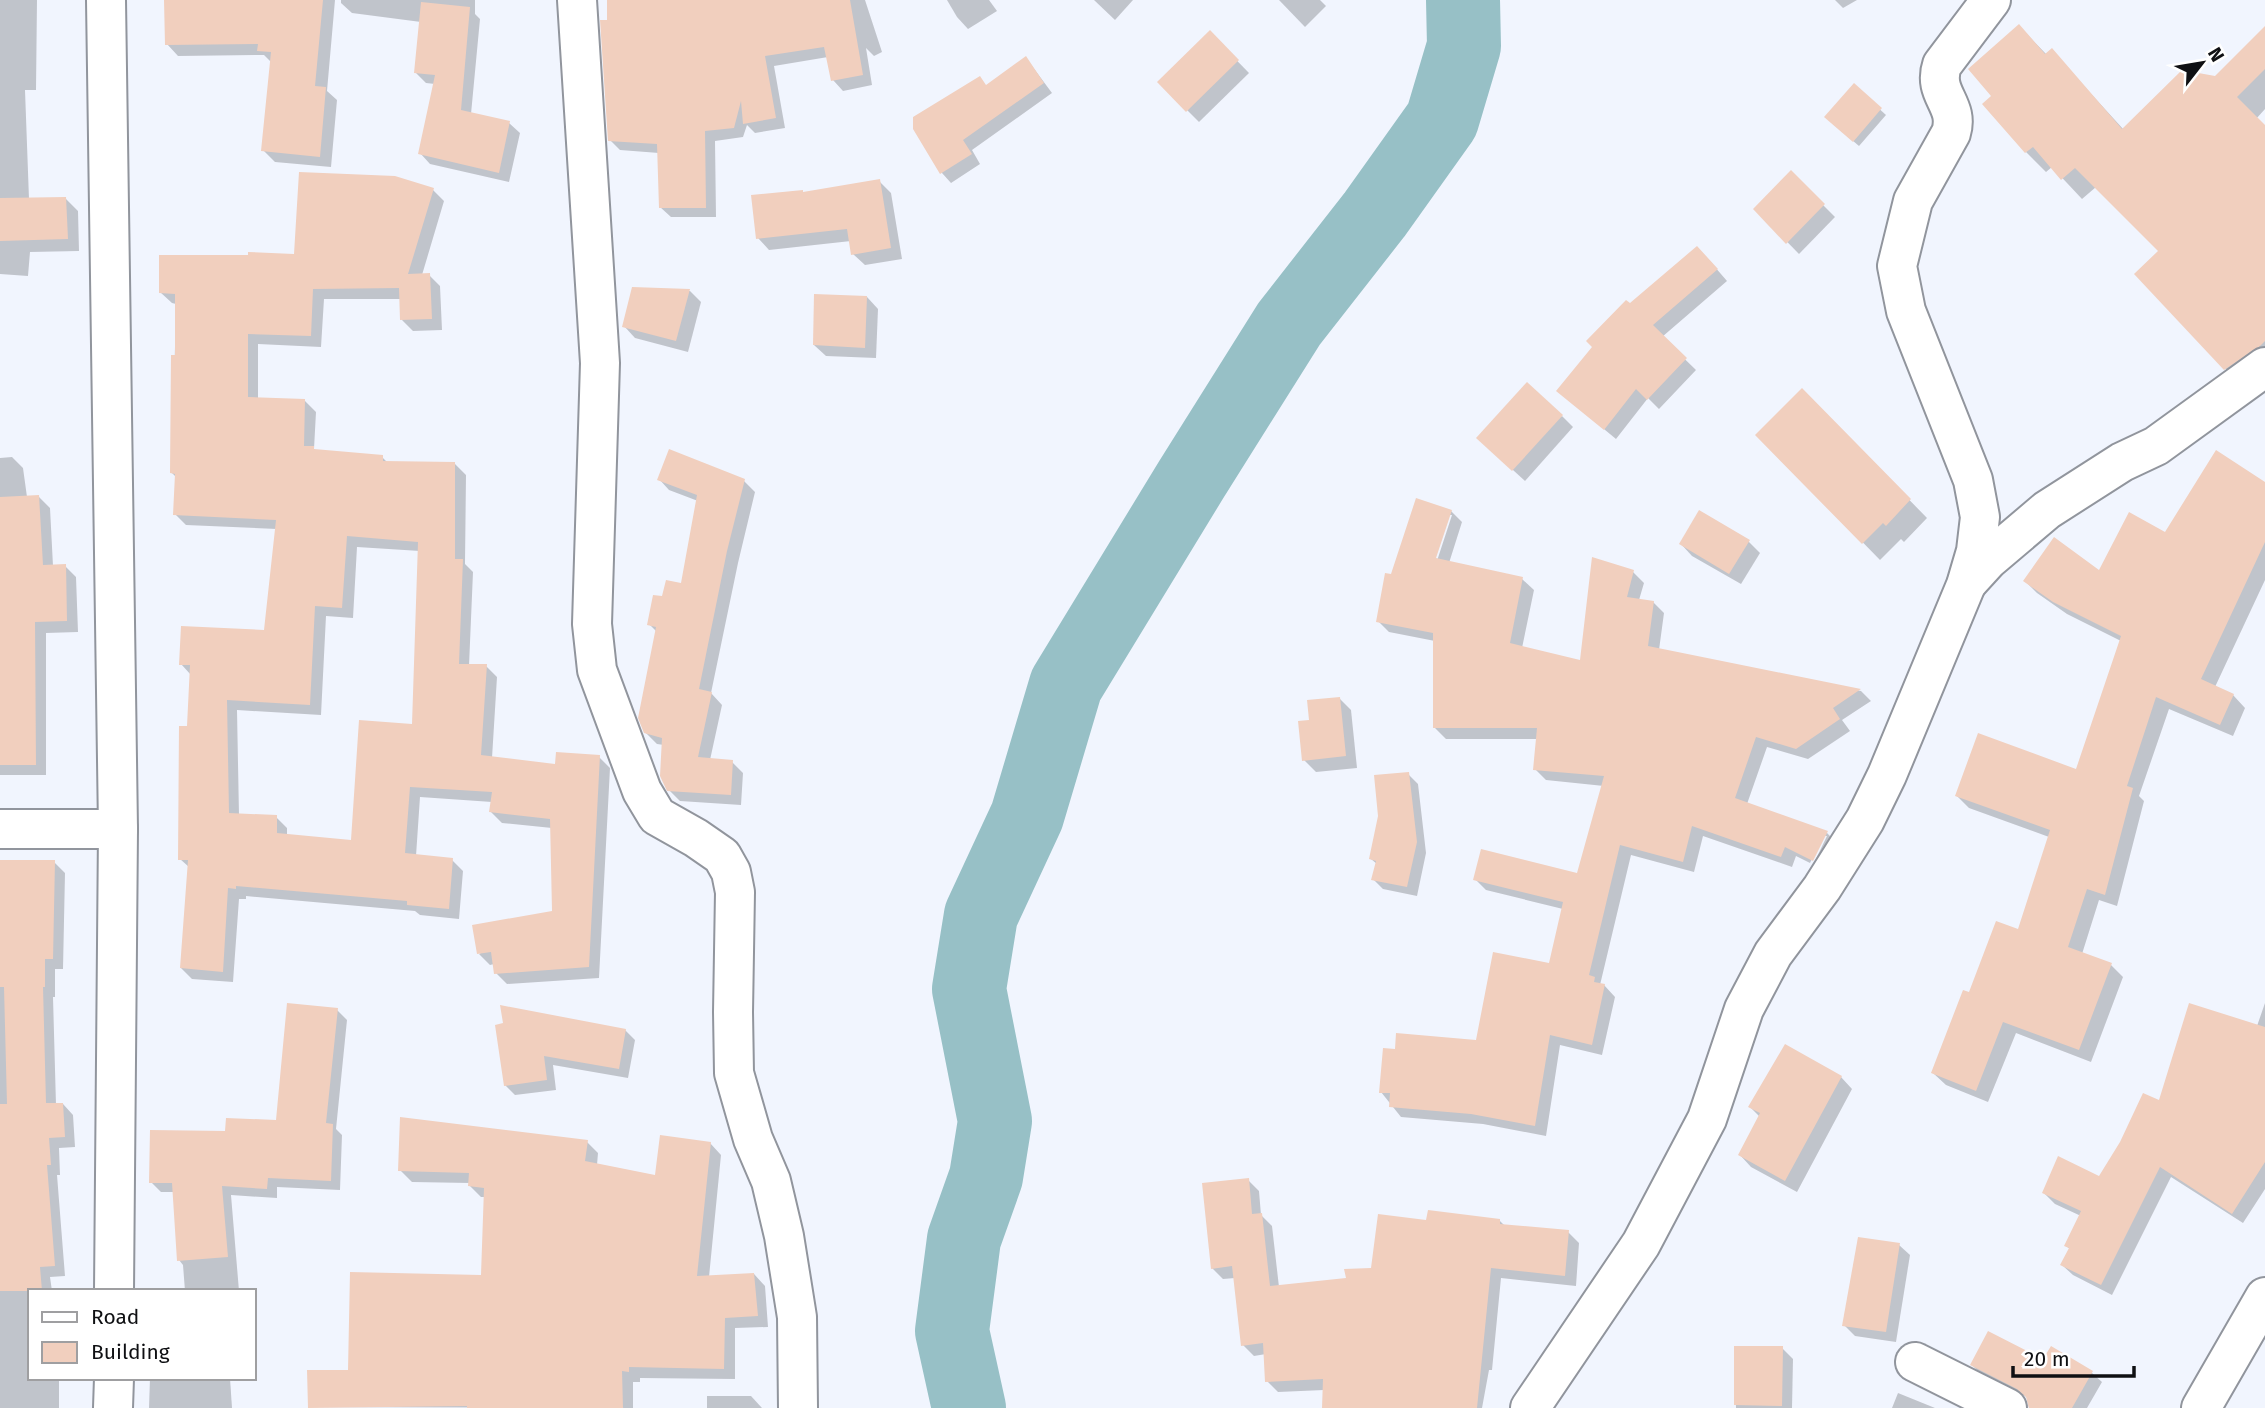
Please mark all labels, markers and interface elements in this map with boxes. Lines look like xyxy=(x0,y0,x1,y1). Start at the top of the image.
north arrow xyxy=(2167,28,2237,98)
text: N xyxy=(2203,43,2229,66)
legend xyxy=(28,1289,256,1380)
text: Road xyxy=(91,1304,139,1330)
scale bar xyxy=(2013,1334,2134,1378)
text: Building xyxy=(91,1339,170,1365)
text: 20 m xyxy=(2024,1346,2070,1372)

